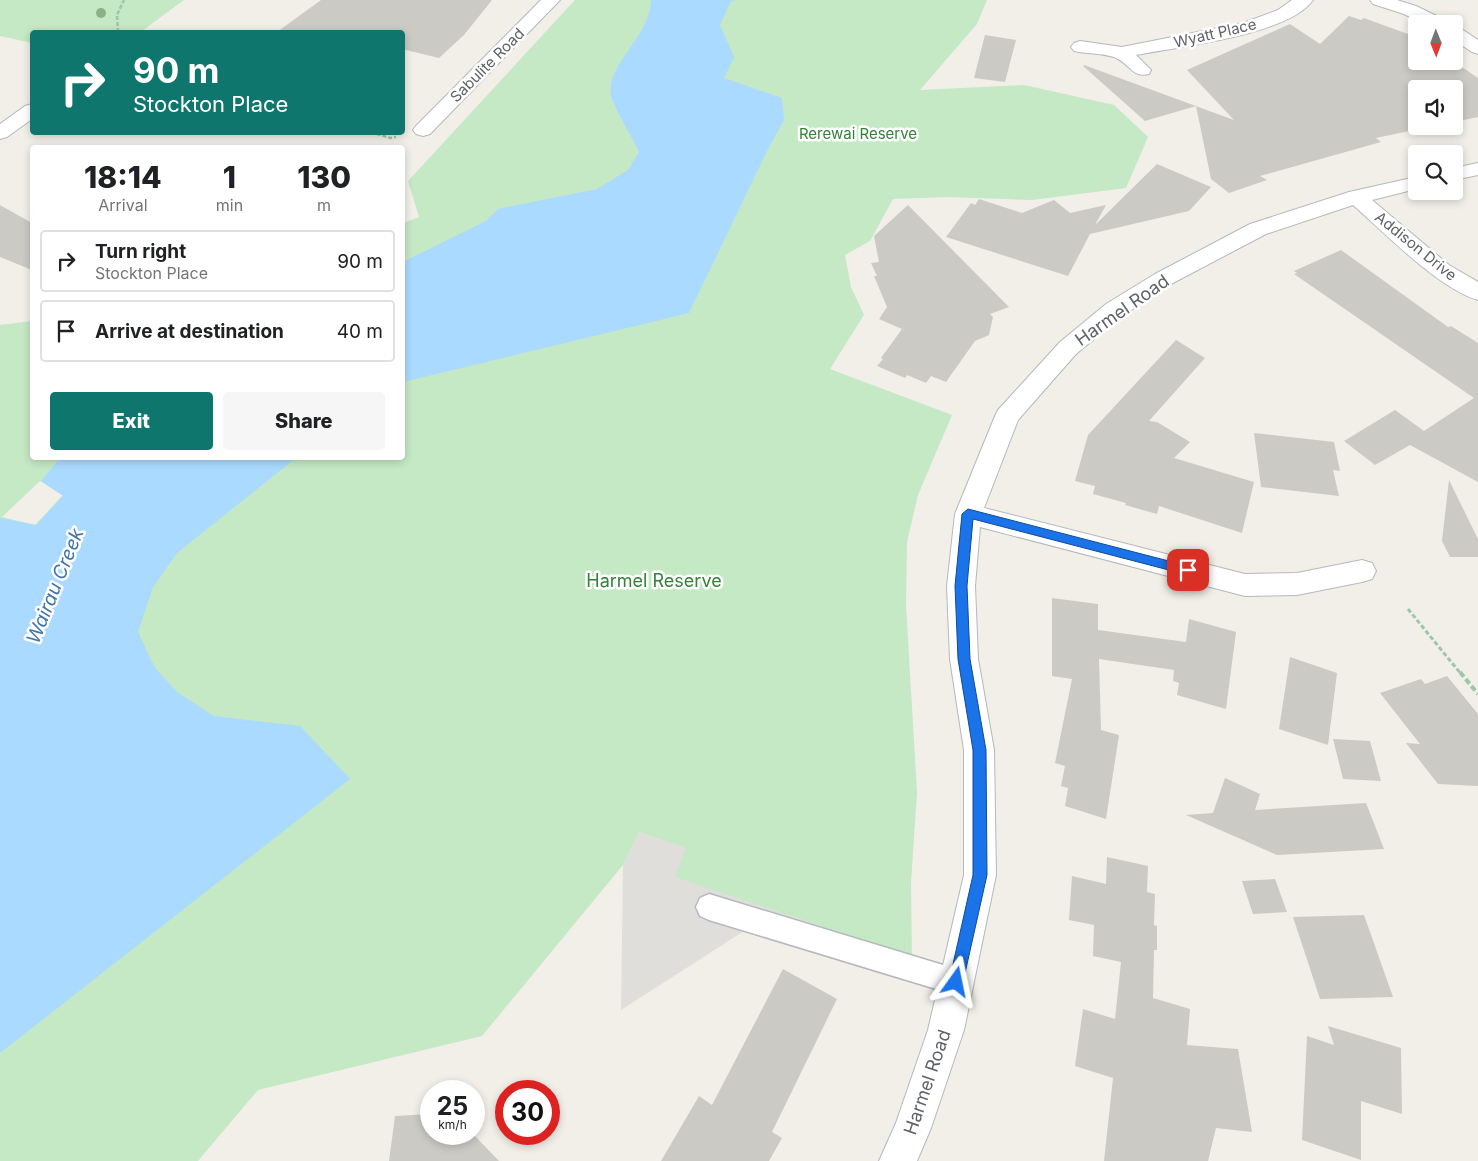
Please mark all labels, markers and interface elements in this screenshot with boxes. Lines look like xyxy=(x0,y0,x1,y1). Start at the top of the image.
street label: Wyatt Place xyxy=(1172,14,1258,52)
north arrow xyxy=(1408,15,1462,70)
map controls xyxy=(1408,15,1463,200)
street label: Sabulite Road xyxy=(446,24,528,106)
text: 90 m xyxy=(133,49,220,91)
icon: right xyxy=(50,50,115,115)
button: sound xyxy=(1408,80,1463,135)
text: Stockton Place xyxy=(133,91,288,117)
park label: Rerewai Reserve xyxy=(799,124,917,143)
button: search xyxy=(1408,145,1463,200)
text: 18:14 xyxy=(84,159,162,195)
text: 1 xyxy=(223,159,236,195)
text: 130 xyxy=(297,159,351,195)
text: Arrival xyxy=(98,195,148,215)
text: min xyxy=(216,195,243,215)
text: m xyxy=(317,195,331,215)
street label: Addison Drive xyxy=(1371,207,1461,285)
text: Turn right xyxy=(95,240,186,263)
icon: right xyxy=(52,247,80,275)
text: 90 m xyxy=(337,250,383,273)
text: Stockton Place xyxy=(95,263,208,283)
street label: Harmel Road xyxy=(1071,270,1173,350)
icon: arrive xyxy=(52,317,80,345)
text: Arrive at destination xyxy=(95,320,284,343)
text: 40 m xyxy=(337,320,383,343)
button: Exit xyxy=(50,392,213,450)
button: Share xyxy=(223,392,385,450)
water label: Wairau Creek xyxy=(21,525,89,647)
pin xyxy=(1167,549,1209,591)
icon: arrive xyxy=(1174,556,1202,584)
park label: Harmel Reserve xyxy=(586,570,722,591)
position arrow xyxy=(929,955,981,1007)
street label: Harmel Road xyxy=(899,1027,955,1137)
speed limit sign: 30 xyxy=(495,1080,560,1145)
text: 25 xyxy=(437,1091,468,1121)
text: km/h xyxy=(438,1117,467,1132)

